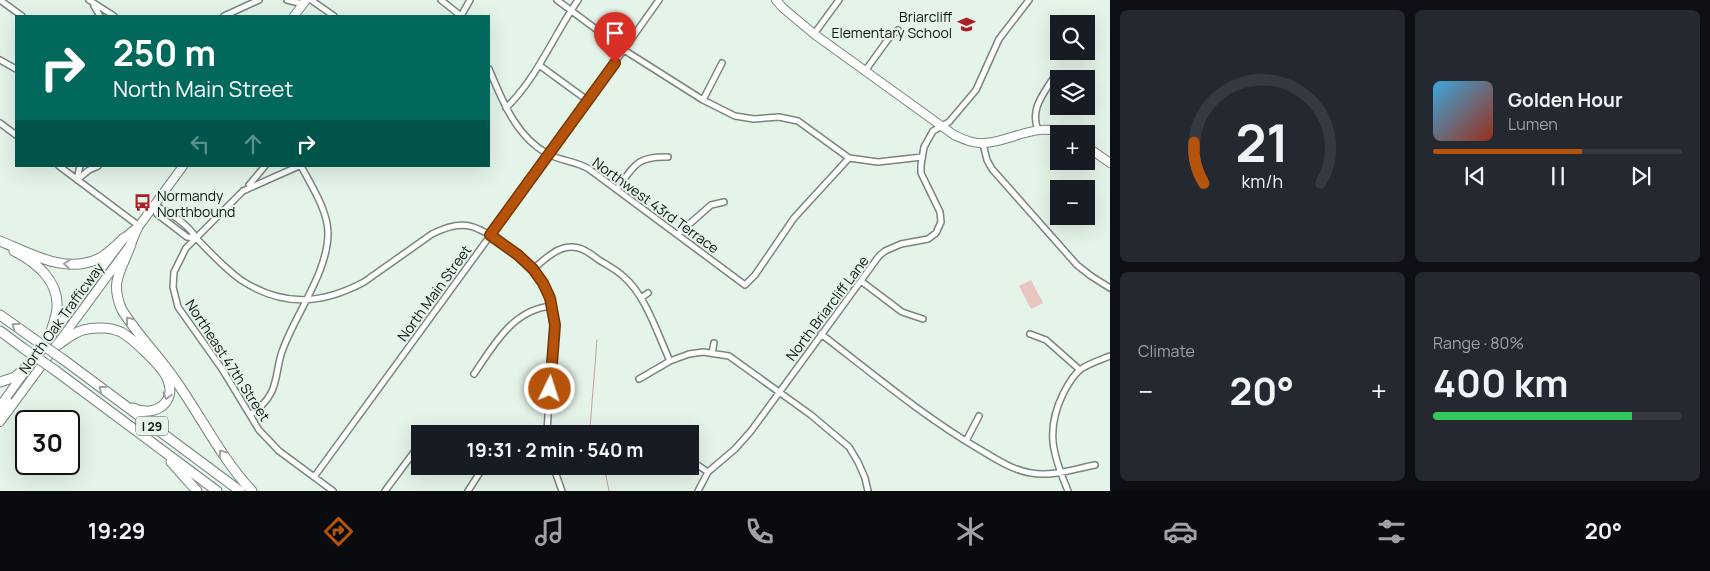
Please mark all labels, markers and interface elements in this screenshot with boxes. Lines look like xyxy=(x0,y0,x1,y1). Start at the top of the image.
place label: Briarcliff Elementary School xyxy=(832,7,953,42)
pin xyxy=(594,12,636,63)
school or university icon: Briarcliff Elementary School xyxy=(956,14,976,34)
map controls xyxy=(1050,15,1095,225)
button: search xyxy=(1050,15,1095,60)
icon: arrive xyxy=(601,19,629,47)
text: 250 m xyxy=(113,29,216,77)
icon: right xyxy=(30,35,95,100)
button: layers xyxy=(1050,70,1095,115)
text: North Main Street xyxy=(113,74,293,104)
text: Golden Hour xyxy=(1508,87,1622,113)
text: 21 xyxy=(1236,107,1289,178)
text: Lumen xyxy=(1508,113,1558,135)
button: + xyxy=(1050,125,1095,170)
icon: left xyxy=(186,130,214,158)
icon: ahead xyxy=(239,130,267,158)
icon: right xyxy=(292,130,320,158)
street label: Northwest 43rd Terrace xyxy=(589,153,723,257)
icon: previous xyxy=(1461,162,1489,190)
icon: pause xyxy=(1544,162,1572,190)
icon: next xyxy=(1627,162,1655,190)
text: km/h xyxy=(1242,169,1283,193)
button: − xyxy=(1050,180,1095,225)
place label: Normandy Northbound xyxy=(157,186,235,221)
bus stop icon: Normandy Northbound xyxy=(133,193,153,213)
street label: North Main Street xyxy=(393,241,476,345)
street label: North Briarcliff Lane xyxy=(781,252,873,364)
street label: North Oak Trafficway xyxy=(14,258,108,377)
one-way arrow xyxy=(62,259,70,270)
street label: Northeast 47th Street xyxy=(181,295,275,425)
one-way arrow xyxy=(126,316,135,326)
one-way arrow xyxy=(12,323,21,332)
text: Range · 80% xyxy=(1433,332,1524,354)
text: Climate xyxy=(1138,340,1195,362)
text: 400 km xyxy=(1433,356,1568,408)
position arrow xyxy=(523,362,575,414)
text: 20° xyxy=(1230,364,1294,416)
text: − xyxy=(1138,372,1153,410)
text: + xyxy=(1371,372,1387,410)
one-way arrow xyxy=(99,387,108,395)
one-way arrow xyxy=(162,391,172,399)
speed limit sign: 30 xyxy=(15,410,80,475)
road number: I 29 xyxy=(136,416,168,436)
text: 19:31 · 2 min · 540 m xyxy=(467,437,643,463)
one-way arrow xyxy=(219,450,228,459)
icon: directions xyxy=(321,514,356,549)
icon: music xyxy=(532,514,567,549)
icon: phone xyxy=(742,514,777,549)
icon: climate xyxy=(953,514,988,549)
icon: car xyxy=(1163,514,1198,549)
icon: filters xyxy=(1374,514,1409,549)
text: 19:29 xyxy=(88,516,145,546)
text: 20° xyxy=(1585,516,1622,546)

